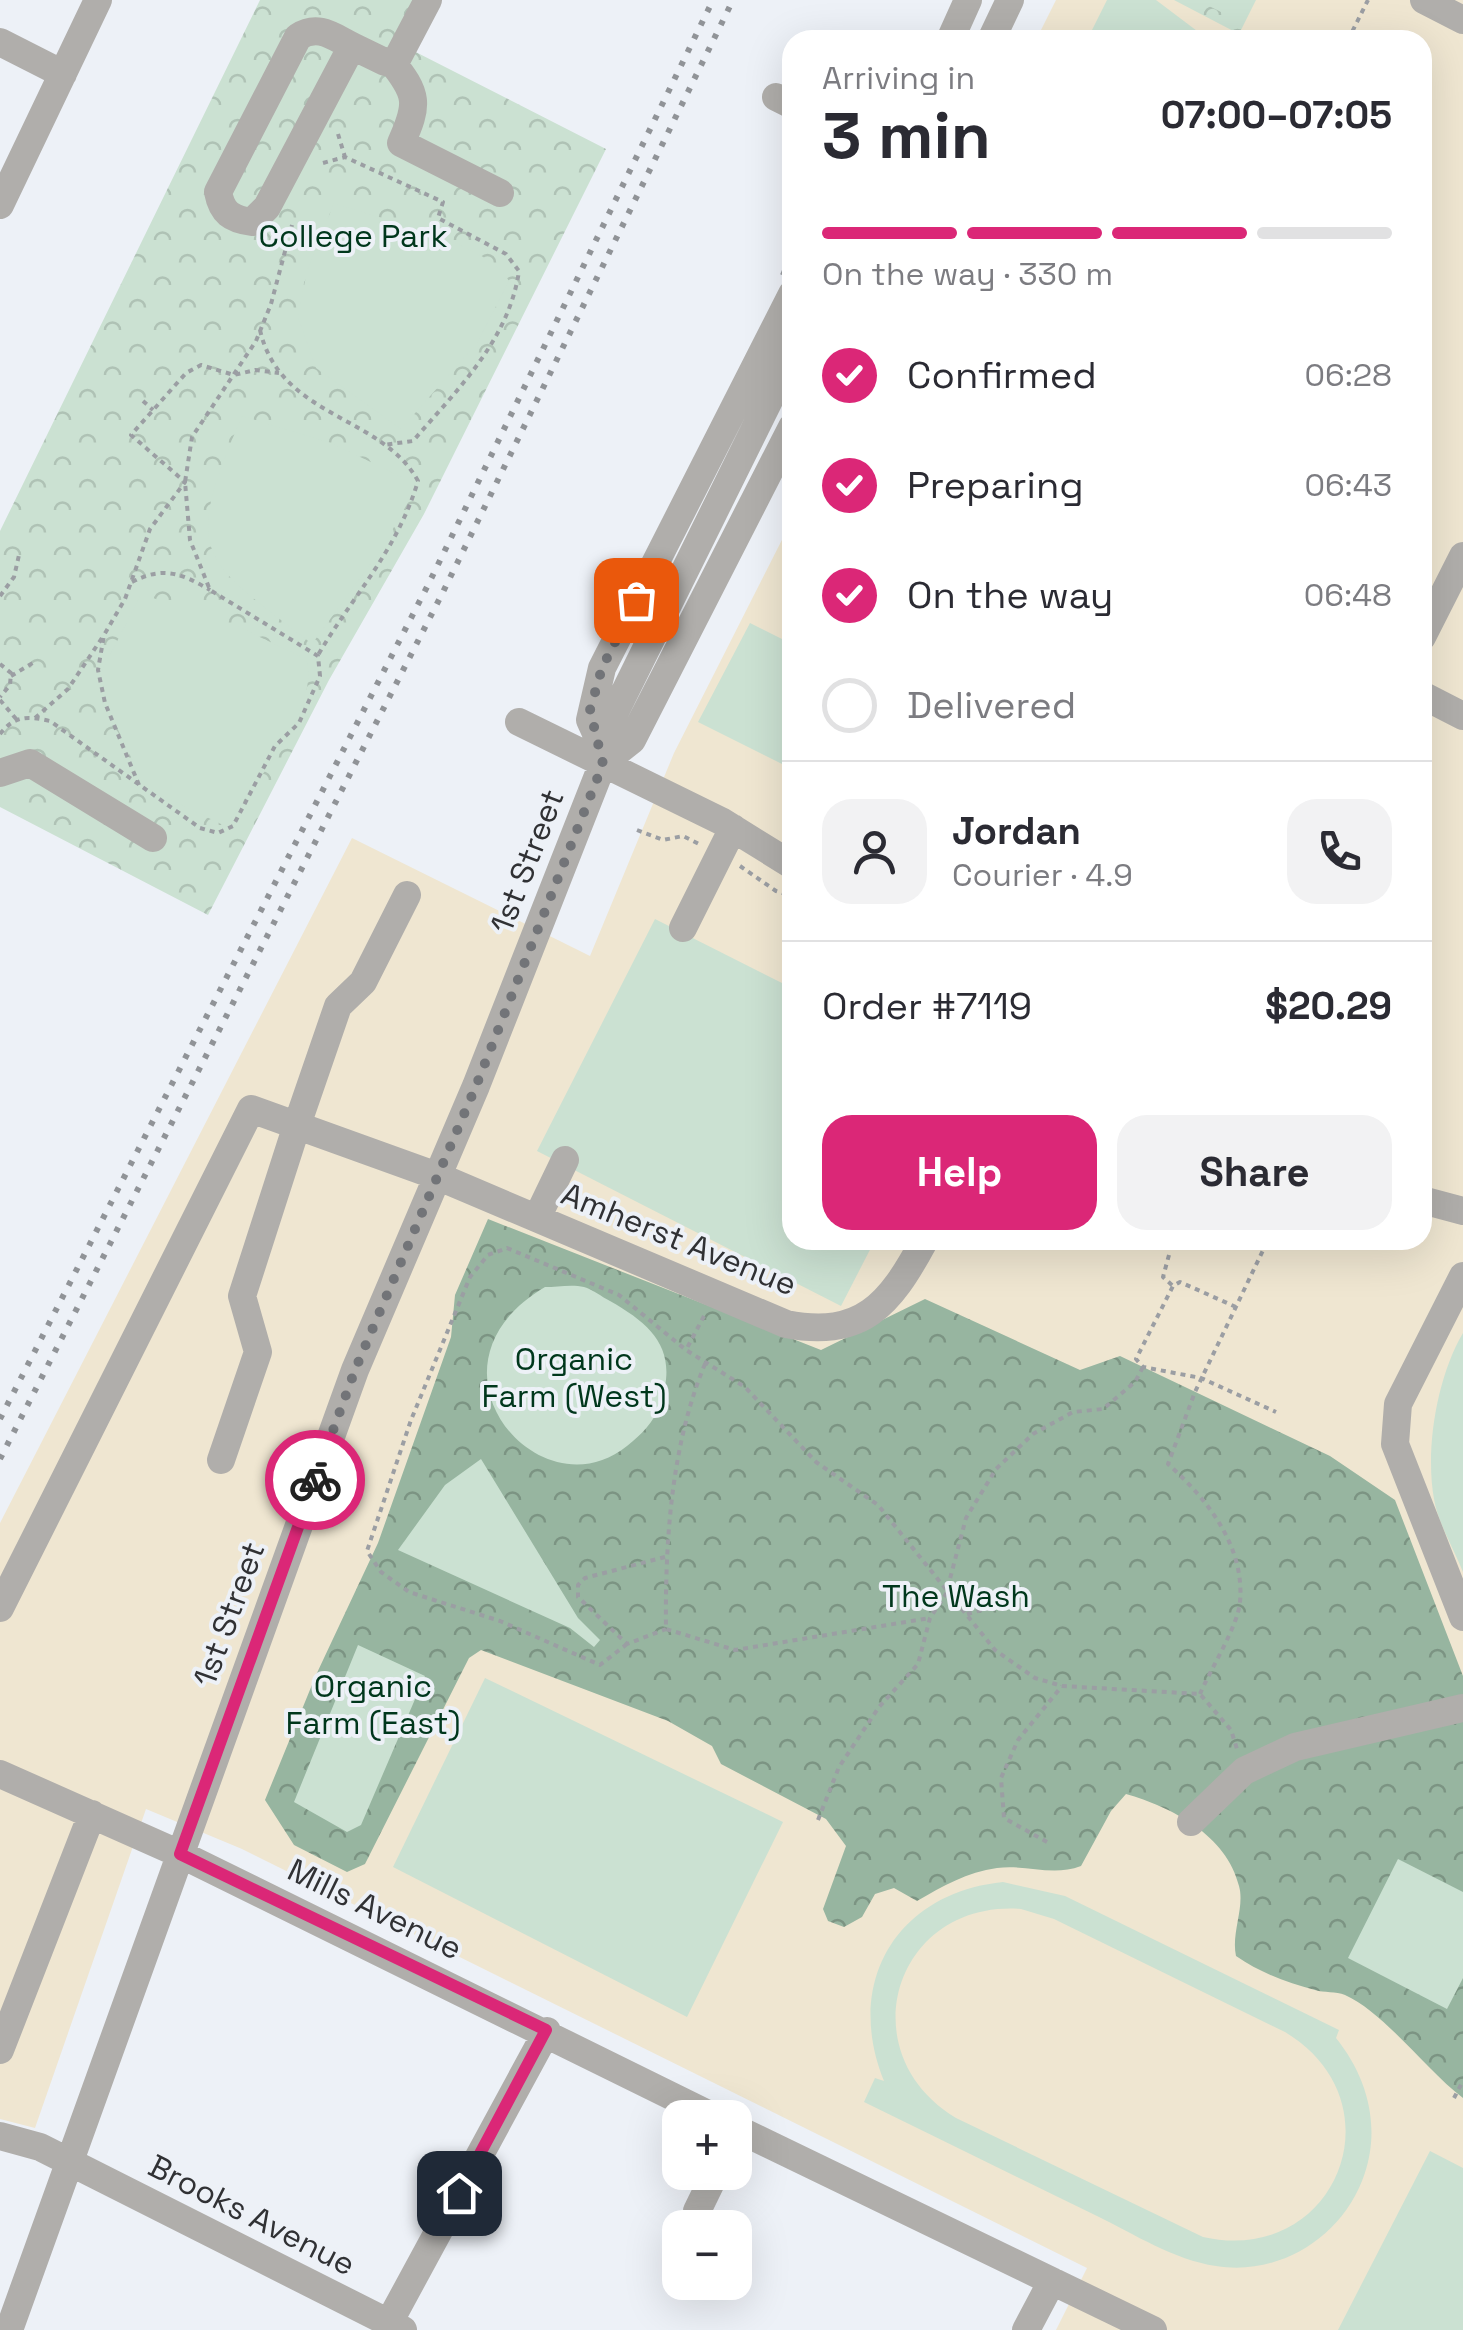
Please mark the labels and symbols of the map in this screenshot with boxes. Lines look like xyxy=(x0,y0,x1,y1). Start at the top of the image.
park label: College Park xyxy=(258,216,448,256)
pin xyxy=(594,558,679,643)
street label: 1st Street xyxy=(481,784,573,938)
street label: Amherst Avenue xyxy=(556,1174,802,1304)
park label: Organic Farm (West) xyxy=(481,1339,667,1416)
courier xyxy=(265,1430,365,1530)
street label: 1st Street xyxy=(184,1536,274,1692)
park label: The Wash xyxy=(882,1576,1030,1616)
park label: Organic Farm (East) xyxy=(286,1666,460,1743)
street label: Mills Avenue xyxy=(281,1850,469,1968)
street label: Brooks Avenue xyxy=(142,2146,362,2284)
pin xyxy=(417,2151,502,2236)

